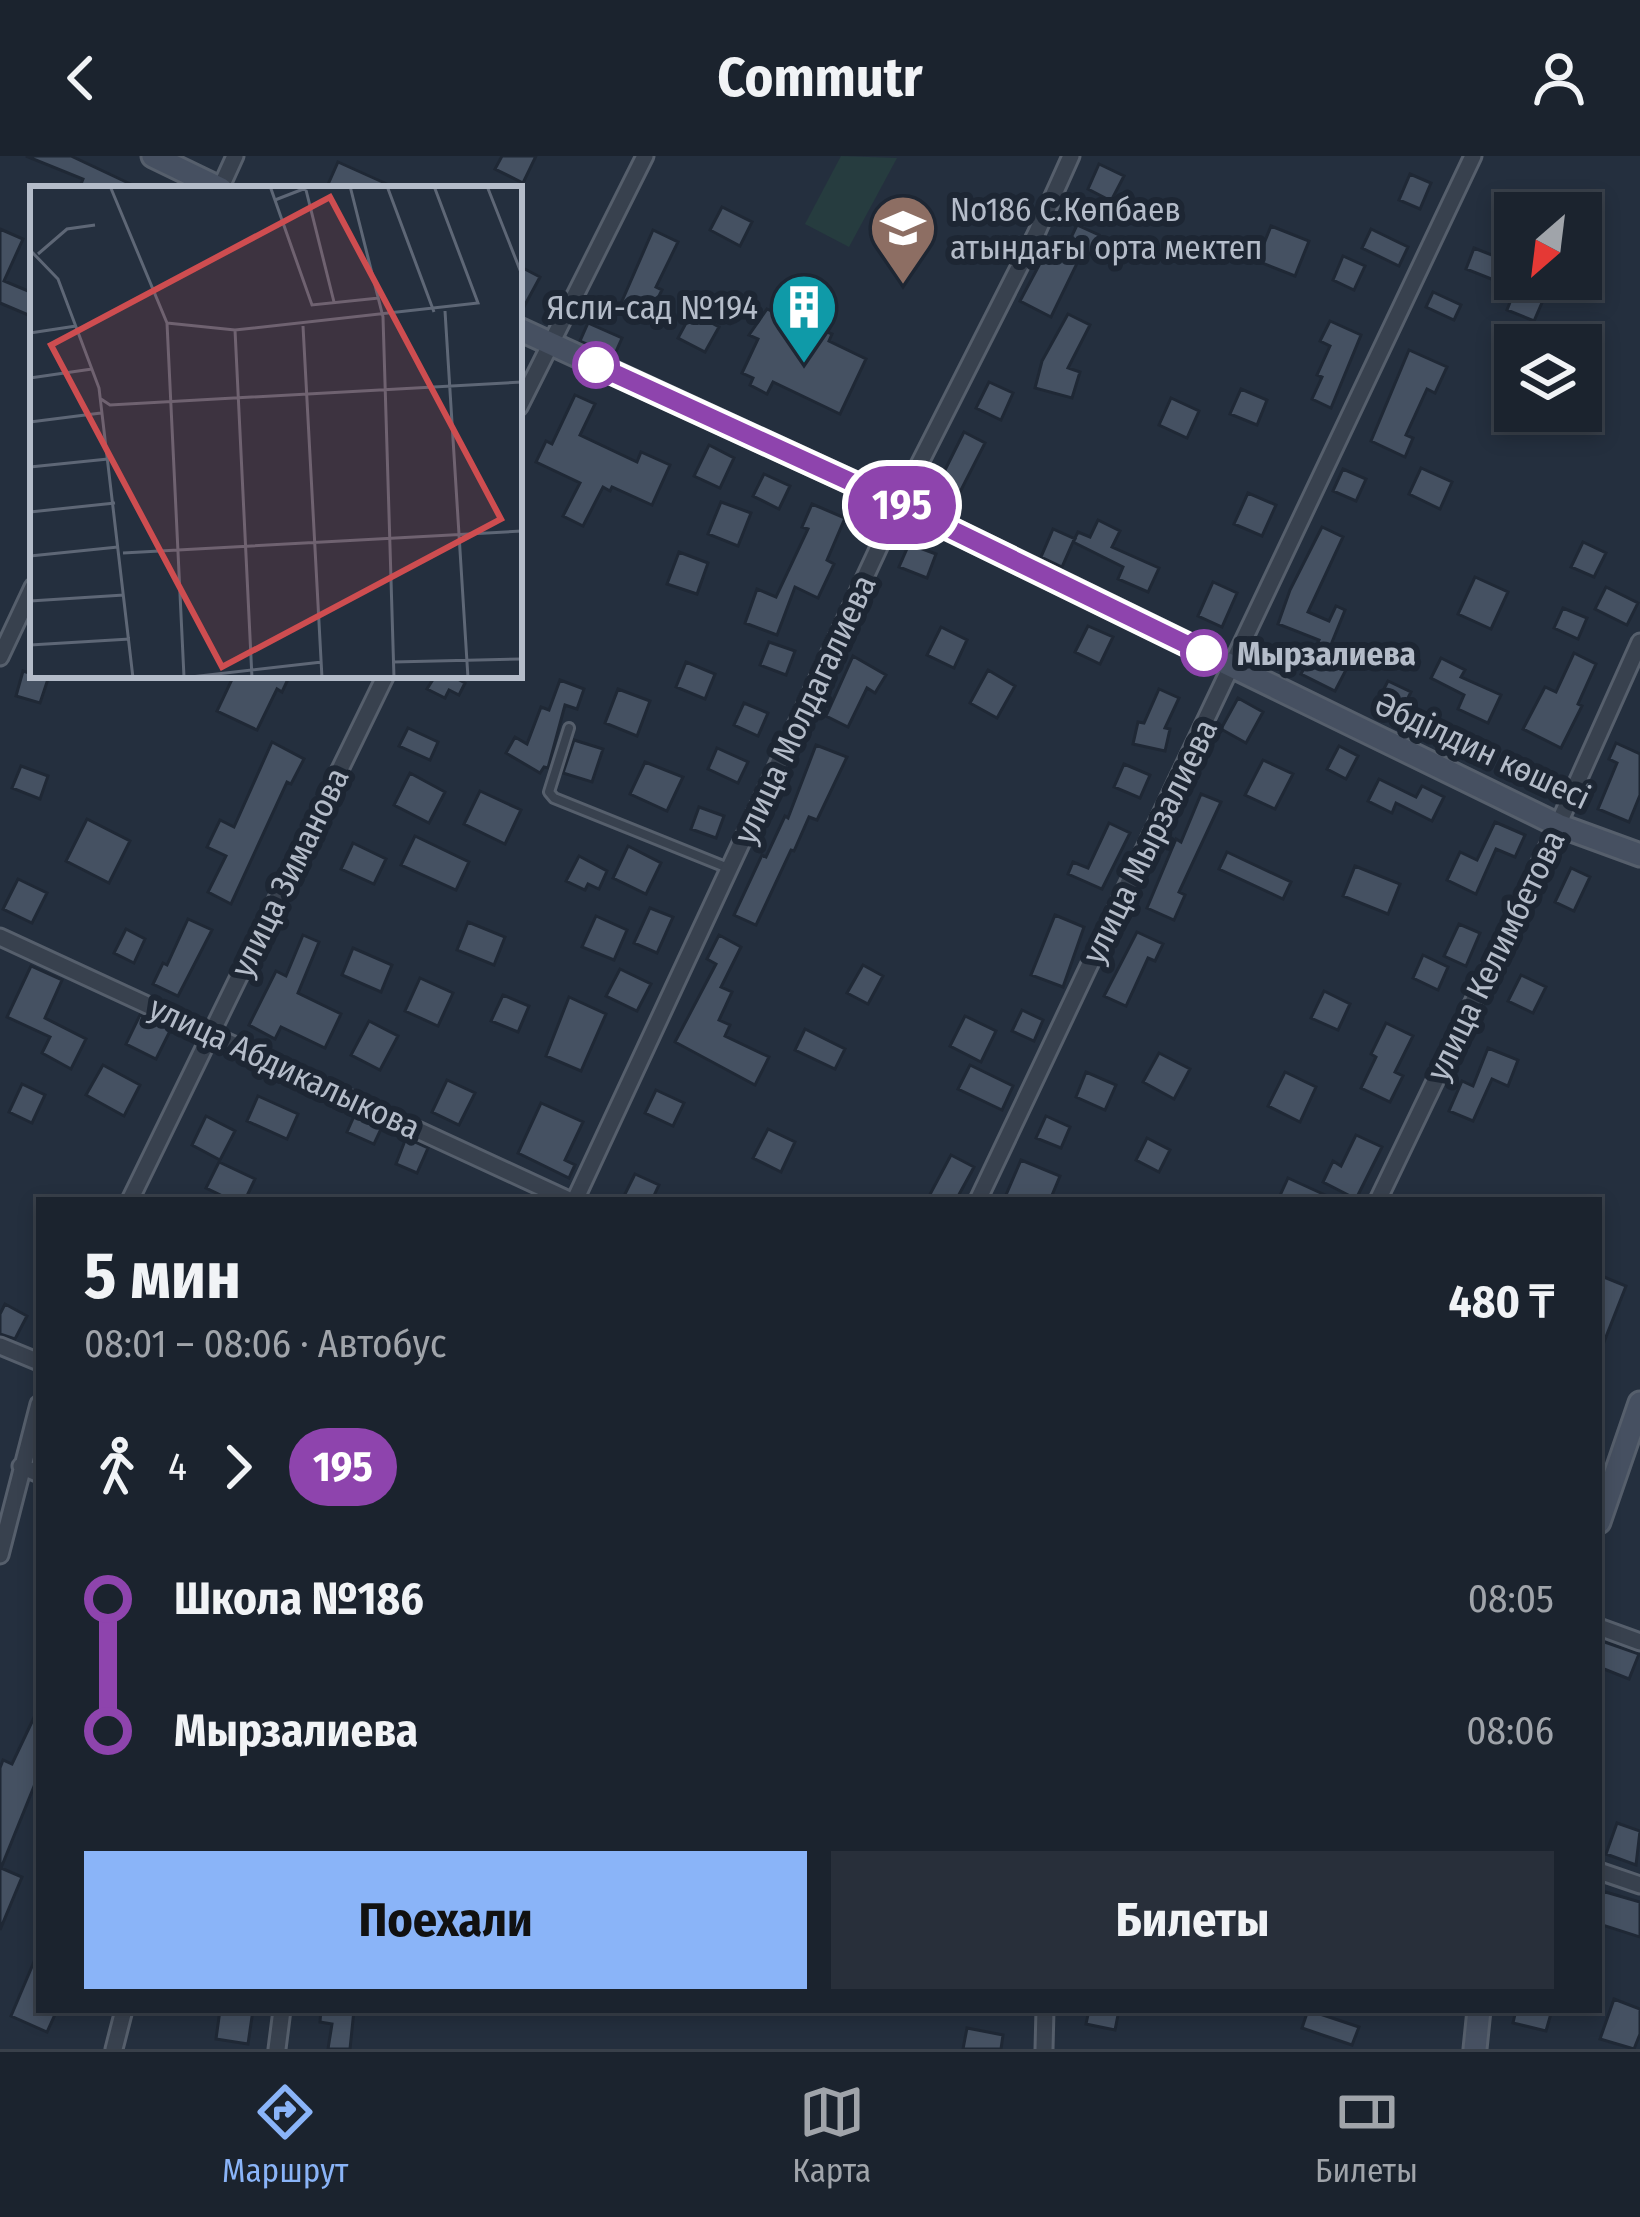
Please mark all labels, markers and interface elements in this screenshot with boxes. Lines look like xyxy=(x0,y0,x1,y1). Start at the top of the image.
icon: back xyxy=(48,45,114,111)
icon: person xyxy=(1526,45,1592,111)
text: Commutr xyxy=(717,46,923,110)
inset map xyxy=(30,186,522,678)
place label: No186 С.Көпбаев атындағы орта мектеп xyxy=(950,190,1263,268)
north arrow xyxy=(1494,192,1602,300)
map controls xyxy=(1494,192,1602,432)
school or university icon: No186 С.Көпбаев атындағы орта мектеп xyxy=(868,193,938,287)
building icon: Ясли-сад №194 xyxy=(769,272,839,366)
place label: Ясли-сад №194 xyxy=(547,288,758,328)
button: layers xyxy=(1494,324,1602,432)
unlabelled marker xyxy=(574,343,618,387)
line badge: 195 xyxy=(833,466,971,544)
text: 195 xyxy=(872,480,932,530)
street label: улица Молдагалиева xyxy=(725,569,885,850)
marker: Мырзалиева xyxy=(1182,631,1226,675)
place label: Мырзалиева xyxy=(1237,634,1416,674)
street label: Әбділдин көшесі xyxy=(1369,684,1596,818)
street label: улица Мырзалиева xyxy=(1074,713,1226,970)
street label: улица Зиманова xyxy=(222,761,358,983)
street label: улица Келимбетова xyxy=(1418,824,1574,1087)
street label: улица Абдикалыкова xyxy=(143,988,426,1148)
text: 5 мин xyxy=(84,1236,241,1315)
text: 480 ₸ xyxy=(1449,1275,1554,1329)
text: 08:01 – 08:06 · Автобус xyxy=(84,1321,447,1367)
icon: walk xyxy=(84,1434,150,1500)
icon: forward xyxy=(205,1434,271,1500)
text: 195 xyxy=(313,1442,373,1492)
text: 4 xyxy=(168,1444,187,1490)
text: Школа №186 xyxy=(174,1572,424,1626)
text: 08:05 xyxy=(1468,1576,1554,1622)
text: Мырзалиева xyxy=(174,1704,418,1758)
text: 08:06 xyxy=(1466,1708,1554,1754)
button: Поехали xyxy=(84,1851,807,1989)
button: Билеты xyxy=(831,1851,1554,1989)
tab: Маршрут xyxy=(222,2079,348,2191)
tab: Карта xyxy=(792,2079,871,2191)
tab: Билеты xyxy=(1315,2079,1418,2191)

